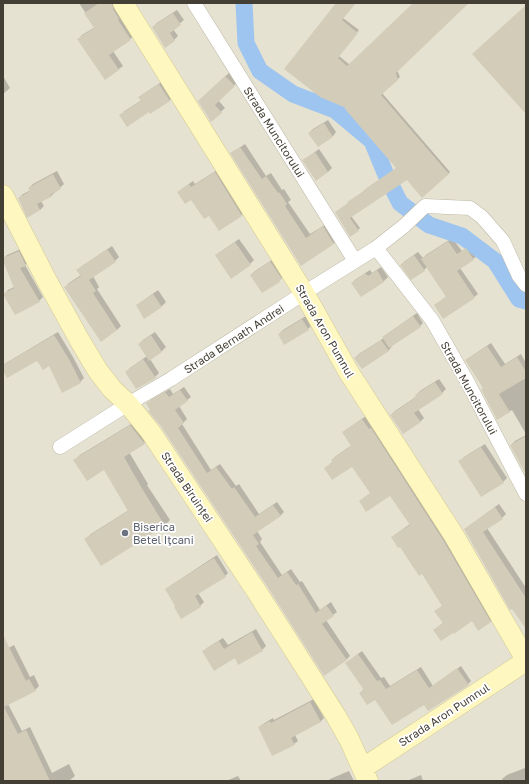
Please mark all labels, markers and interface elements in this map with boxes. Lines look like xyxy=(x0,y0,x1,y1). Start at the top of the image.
street label: Strada Muncitorului xyxy=(241,84,308,179)
street label: Strada Aron Pumnul xyxy=(293,282,358,380)
street label: Strada Bernath Andrei xyxy=(181,301,286,376)
street label: Strada Muncitorului xyxy=(438,339,500,437)
street label: Strada Biruinței xyxy=(158,449,216,525)
place label: Biserica Betel Iţcani xyxy=(133,520,194,546)
marker: Biserica Betel Iţcani xyxy=(120,528,130,538)
street label: Strada Aron Pumnul xyxy=(396,680,492,749)

